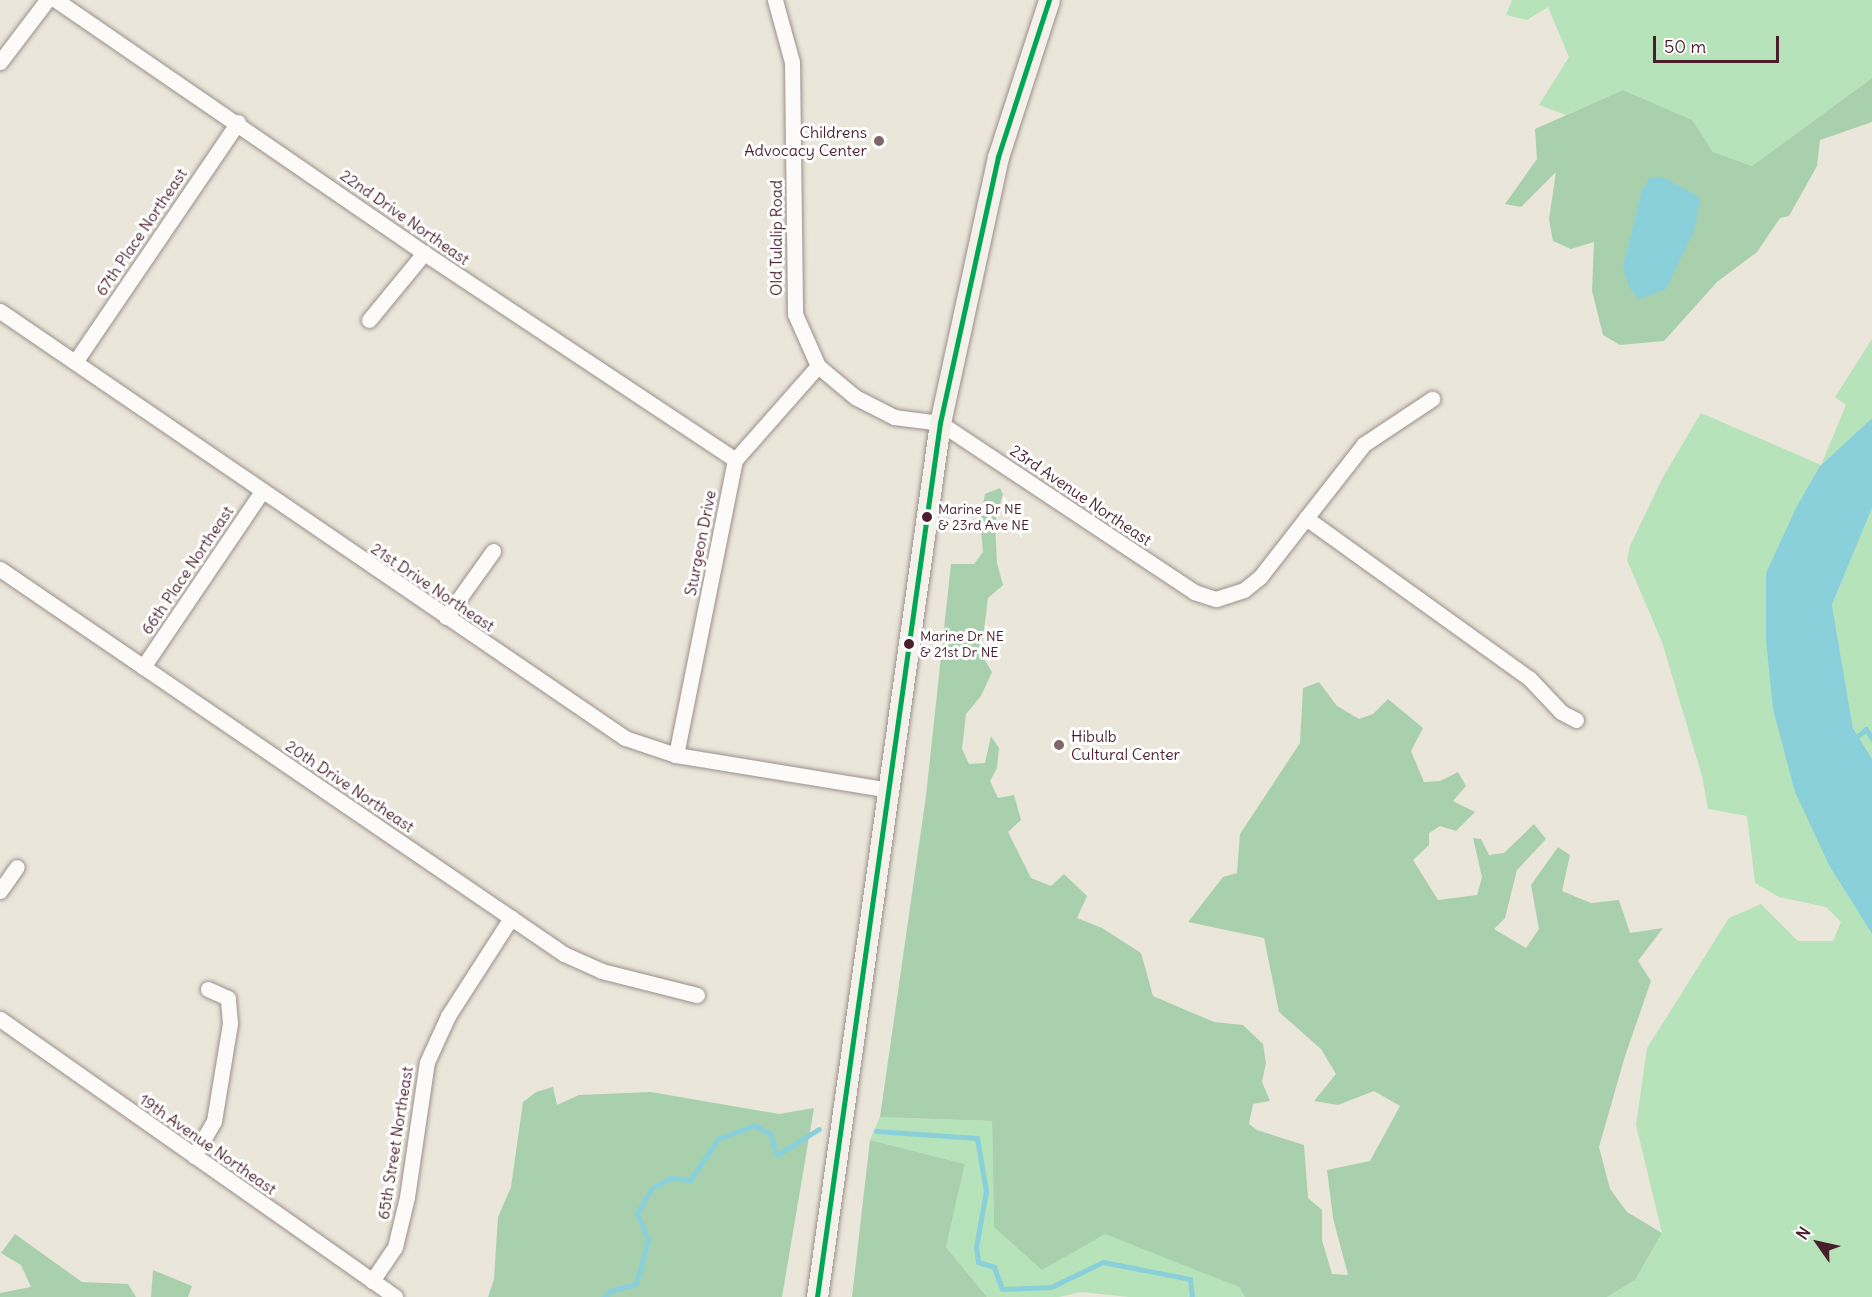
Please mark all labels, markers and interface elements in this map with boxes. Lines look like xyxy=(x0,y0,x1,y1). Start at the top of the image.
scale bar xyxy=(1656,24,1782,62)
text: 50 m xyxy=(1664,35,1706,58)
place label: Childrens Advocacy Center xyxy=(744,122,867,160)
marker: Childrens Advocacy Center xyxy=(872,134,886,148)
street label: 67th Place Northeast xyxy=(91,165,191,299)
street label: 22nd Drive Northeast xyxy=(337,165,473,269)
street label: Old Tulalip Road xyxy=(766,180,786,296)
street label: 23rd Avenue Northeast xyxy=(1007,441,1155,549)
street label: Sturgeon Drive xyxy=(680,489,720,597)
place label: Marine Dr NE & 23rd Ave NE xyxy=(938,501,1029,534)
street label: 66th Place Northeast xyxy=(137,502,237,638)
marker: Marine Dr NE & 23rd Ave NE xyxy=(921,511,933,523)
street label: 21st Drive Northeast xyxy=(368,539,498,635)
place label: Marine Dr NE & 21st Dr NE xyxy=(920,628,1004,660)
marker: Marine Dr NE & 21st Dr NE xyxy=(903,638,915,650)
place label: Hibulb Cultural Center xyxy=(1071,726,1180,764)
street label: 20th Drive Northeast xyxy=(282,736,418,836)
marker: Hibulb Cultural Center xyxy=(1052,738,1066,752)
street label: 65th Street Northeast xyxy=(373,1065,417,1221)
street label: 19th Avenue Northeast xyxy=(136,1089,280,1199)
north arrow xyxy=(1788,1213,1848,1273)
text: N xyxy=(1792,1223,1814,1243)

